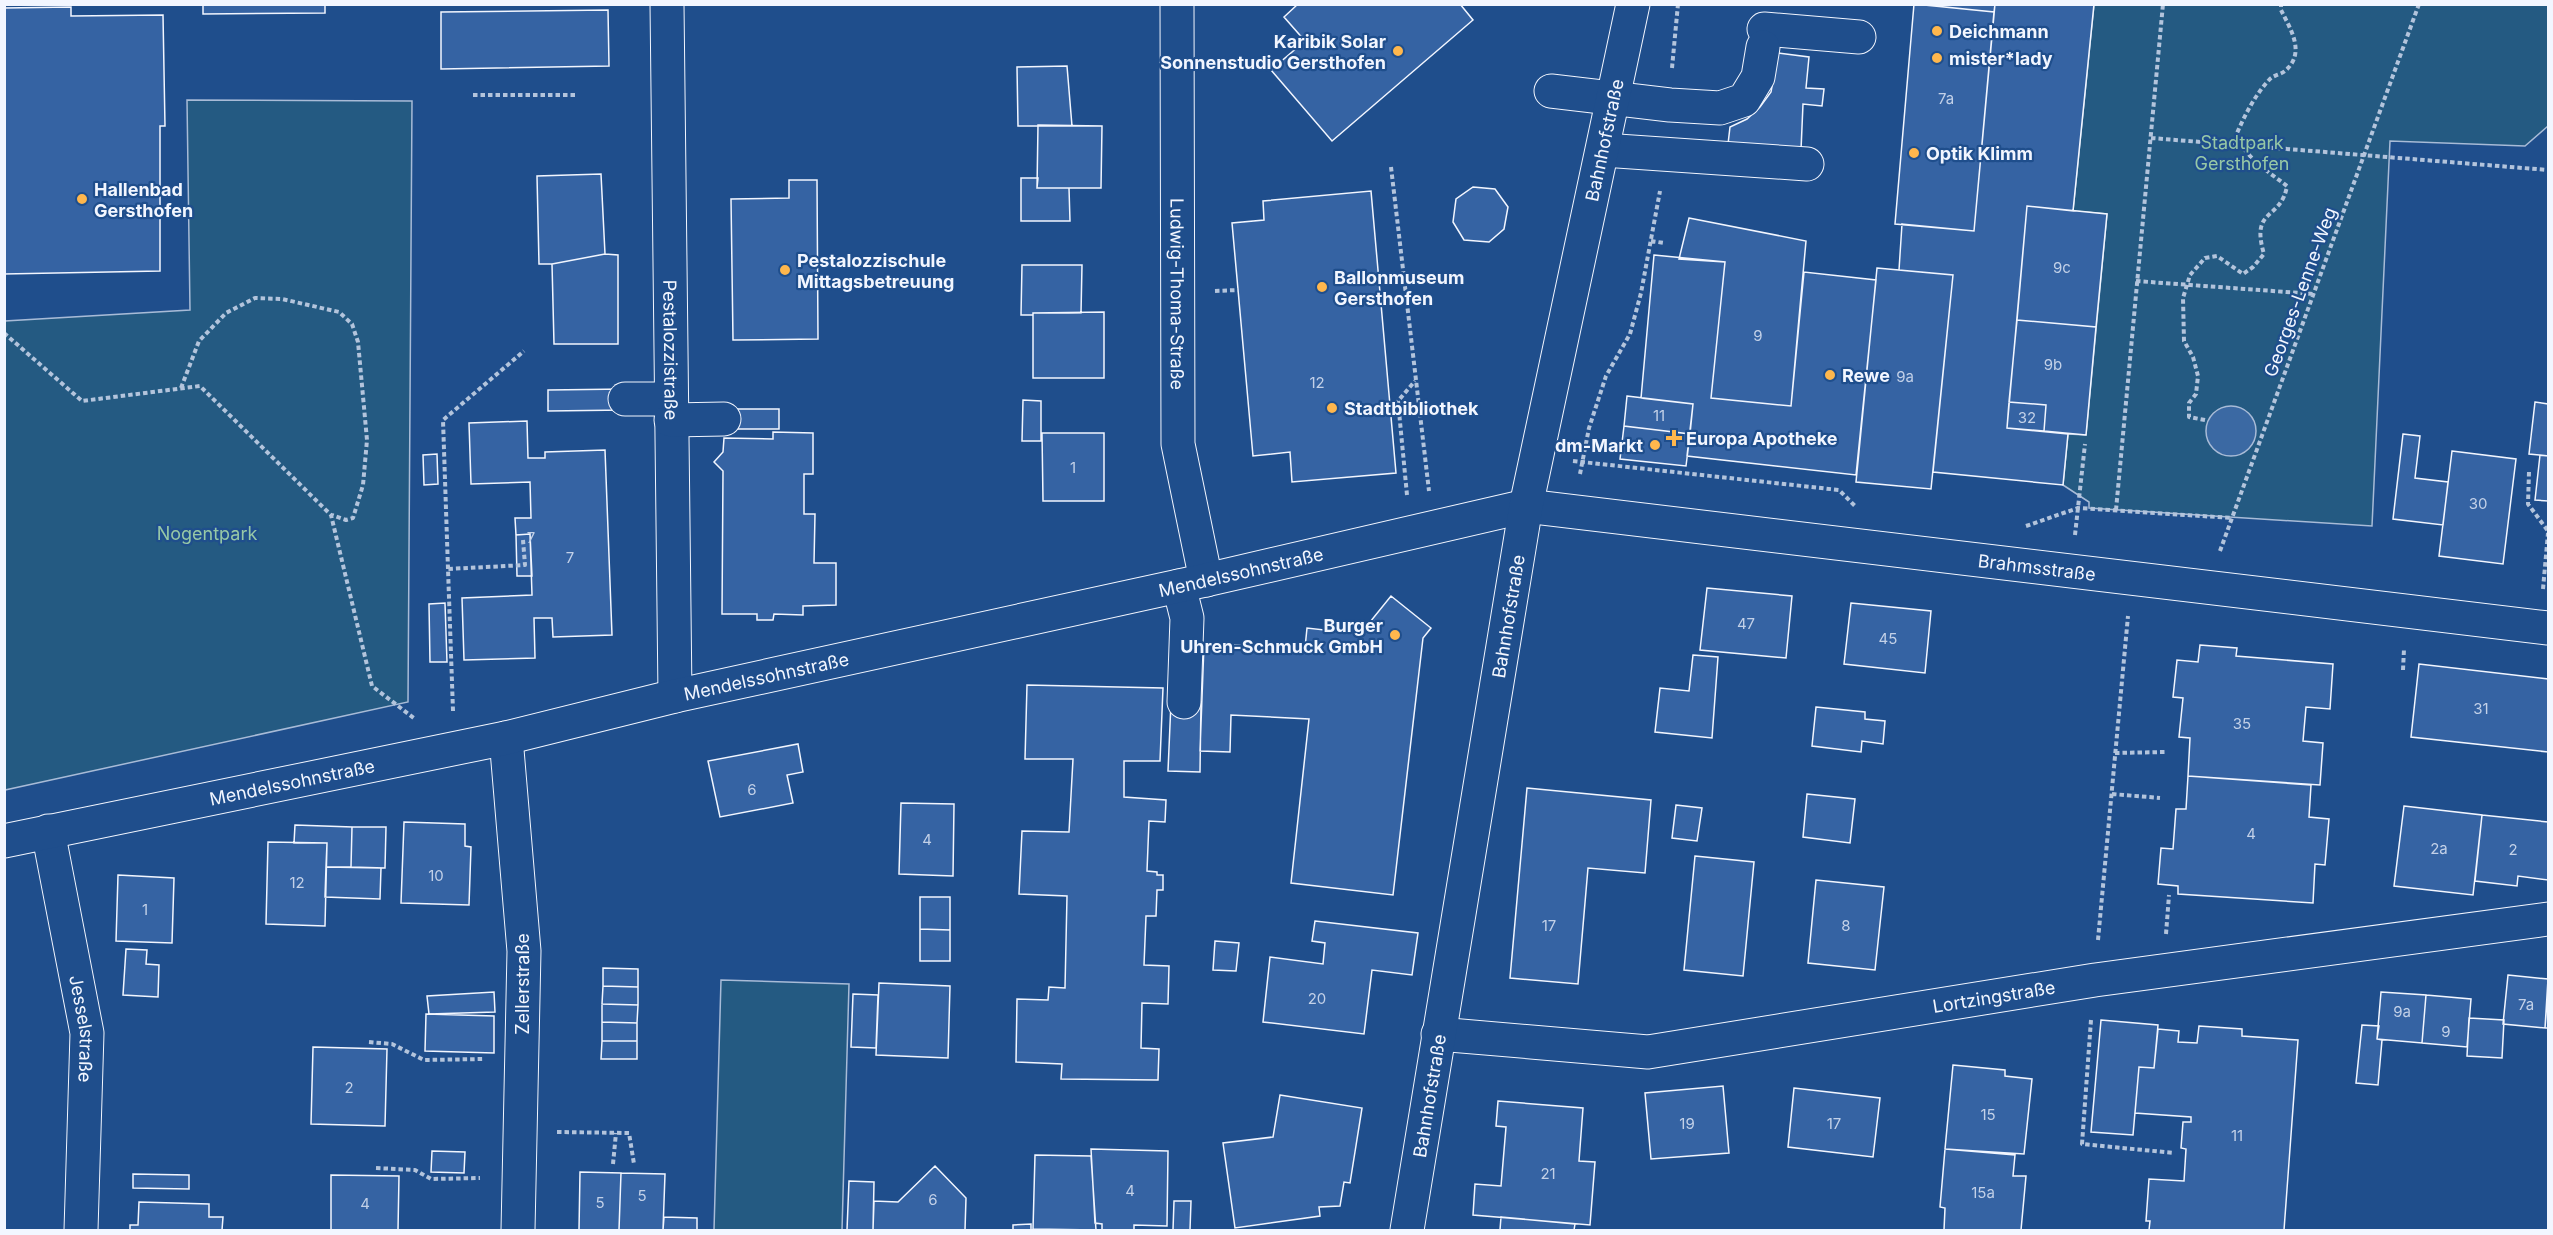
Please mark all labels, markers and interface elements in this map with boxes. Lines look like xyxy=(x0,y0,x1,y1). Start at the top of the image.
place label: Deichmann xyxy=(1949,21,2049,42)
marker: Deichmann xyxy=(1930,24,1944,38)
place label: Karibik Solar Sonnenstudio Gersthofen xyxy=(1160,31,1386,73)
marker: Karibik Solar Sonnenstudio Gersthofen xyxy=(1391,44,1405,58)
place label: mister*lady xyxy=(1949,48,2053,69)
marker: mister*lady xyxy=(1930,51,1944,65)
street label: Bahnhofstraße xyxy=(1581,77,1627,203)
house number: 7a xyxy=(1938,89,1954,108)
park label: Stadtpark Gersthofen xyxy=(2195,132,2289,174)
place label: Optik Klimm xyxy=(1926,143,2033,164)
marker: Optik Klimm xyxy=(1907,146,1921,160)
place label: Hallenbad Gersthofen xyxy=(94,179,193,221)
marker: Hallenbad Gersthofen xyxy=(75,192,89,206)
street label: Ludwig-Thoma-Straße xyxy=(1167,198,1188,390)
street label: Georges-Lenne-Weg xyxy=(2260,204,2340,380)
place label: Pestalozzischule Mittagsbetreuung xyxy=(797,250,954,292)
house number: 9c xyxy=(2053,258,2071,277)
marker: Pestalozzischule Mittagsbetreuung xyxy=(778,263,792,277)
place label: Ballonmuseum Gersthofen xyxy=(1334,267,1464,309)
street label: Pestalozzistraße xyxy=(660,280,682,420)
marker: Ballonmuseum Gersthofen xyxy=(1315,280,1329,294)
house number: 9 xyxy=(1753,326,1763,345)
house number: 9b xyxy=(2044,355,2062,374)
place label: Rewe xyxy=(1842,365,1890,386)
house number: 9a xyxy=(1896,367,1914,386)
marker: Rewe xyxy=(1823,368,1837,382)
house number: 12 xyxy=(1309,373,1325,392)
place label: Stadtbibliothek xyxy=(1344,398,1479,419)
marker: Stadtbibliothek xyxy=(1325,401,1339,415)
house number: 11 xyxy=(1653,406,1665,425)
house number: 32 xyxy=(2018,408,2036,427)
place label: Europa Apotheke xyxy=(1686,428,1838,449)
marker: Europa Apotheke xyxy=(1667,431,1681,445)
place label: dm-Markt xyxy=(1555,435,1643,456)
marker: dm-Markt xyxy=(1648,438,1662,452)
house number: 1 xyxy=(1070,458,1076,477)
house number: 30 xyxy=(2469,494,2487,513)
park label: Nogentpark xyxy=(157,523,257,544)
house number: 7 xyxy=(527,528,535,547)
street label: Mendelssohnstraße xyxy=(1157,543,1325,601)
house number: 7 xyxy=(566,548,574,567)
street label: Brahmsstraße xyxy=(1977,550,2097,584)
street label: Bahnhofstraße xyxy=(1487,553,1528,680)
house number: 47 xyxy=(1737,614,1755,633)
place label: Burger Uhren-Schmuck GmbH xyxy=(1180,615,1383,657)
marker: Burger Uhren-Schmuck GmbH xyxy=(1388,628,1402,642)
house number: 45 xyxy=(1879,629,1897,648)
street label: Mendelssohnstraße xyxy=(682,648,851,704)
house number: 31 xyxy=(2473,699,2489,718)
house number: 35 xyxy=(2233,714,2251,733)
street label: Mendelssohnstraße xyxy=(207,755,377,809)
house number: 6 xyxy=(747,780,757,799)
house number: 4 xyxy=(2246,824,2256,843)
house number: 4 xyxy=(922,830,932,849)
house number: 2a xyxy=(2430,839,2448,858)
house number: 2 xyxy=(2508,840,2518,859)
house number: 10 xyxy=(428,866,444,885)
house number: 12 xyxy=(289,873,305,892)
house number: 1 xyxy=(142,900,148,919)
house number: 17 xyxy=(1542,916,1556,935)
house number: 8 xyxy=(1841,916,1851,935)
street label: Zellerstraße xyxy=(512,933,533,1035)
street label: Jesselstraße xyxy=(66,973,98,1083)
street label: Lortzingstraße xyxy=(1931,976,2057,1017)
house number: 20 xyxy=(1308,989,1326,1008)
house number: 7a xyxy=(2518,995,2534,1014)
house number: 9a xyxy=(2393,1002,2411,1021)
house number: 9 xyxy=(2441,1022,2451,1041)
street label: Bahnhofstraße xyxy=(1409,1033,1450,1159)
house number: 2 xyxy=(344,1078,354,1097)
house number: 15 xyxy=(1980,1105,1996,1124)
house number: 19 xyxy=(1679,1114,1695,1133)
house number: 17 xyxy=(1827,1114,1841,1133)
house number: 11 xyxy=(2231,1126,2243,1145)
house number: 21 xyxy=(1540,1164,1556,1183)
house number: 4 xyxy=(1125,1181,1135,1200)
house number: 15a xyxy=(1971,1183,1995,1202)
house number: 5 xyxy=(637,1186,647,1205)
house number: 6 xyxy=(928,1190,938,1209)
house number: 5 xyxy=(595,1193,605,1212)
house number: 4 xyxy=(360,1194,370,1213)

